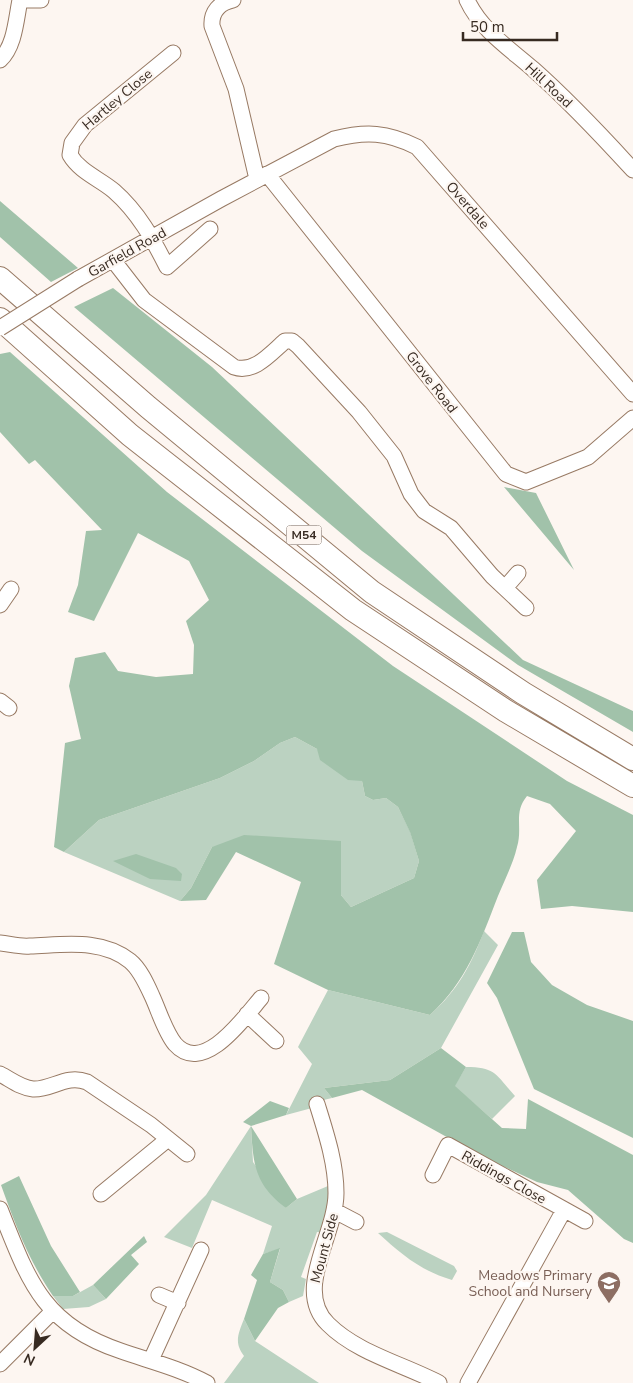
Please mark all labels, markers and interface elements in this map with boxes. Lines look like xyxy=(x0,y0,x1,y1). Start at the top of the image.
scale bar xyxy=(463,10,557,42)
text: 50 m xyxy=(470,17,505,37)
street label: Hill Road xyxy=(521,59,576,112)
street label: Hartley Close xyxy=(78,64,156,134)
street label: Overdale xyxy=(442,177,494,233)
street label: Garfield Road xyxy=(85,223,170,282)
street label: Grove Road xyxy=(401,347,462,417)
road number: M54 xyxy=(286,526,322,544)
street label: Riddings Close xyxy=(458,1146,550,1209)
street label: Mount Side xyxy=(306,1211,343,1285)
place label: Meadows Primary School and Nursery xyxy=(469,1266,593,1301)
school or university icon: Meadows Primary School and Nursery xyxy=(596,1270,622,1304)
north arrow xyxy=(10,1323,60,1373)
text: N xyxy=(21,1348,38,1370)

